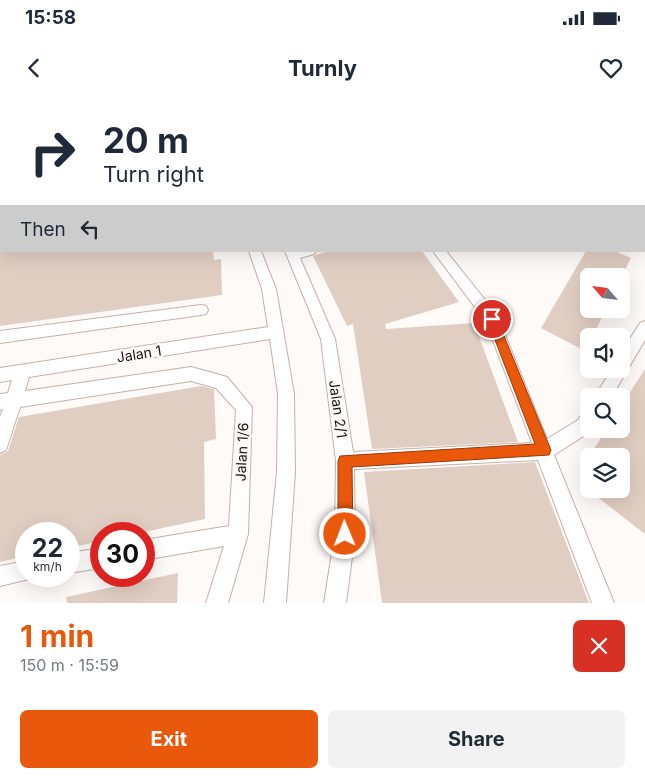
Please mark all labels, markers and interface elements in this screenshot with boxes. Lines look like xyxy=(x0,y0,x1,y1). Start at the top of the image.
text: 15:58 xyxy=(25,6,76,29)
icon: back xyxy=(20,54,48,82)
icon: heart xyxy=(597,54,625,82)
text: Turnly xyxy=(288,55,357,81)
text: 20 m xyxy=(103,119,189,161)
icon: right xyxy=(20,120,85,185)
text: Turn right xyxy=(103,161,204,187)
icon: left xyxy=(76,215,104,243)
text: Then xyxy=(20,218,66,241)
north arrow xyxy=(580,268,630,318)
map controls xyxy=(580,268,630,498)
pin xyxy=(471,298,513,340)
icon: arrive xyxy=(478,305,506,333)
button: sound xyxy=(580,328,630,378)
street label: Jalan 1 xyxy=(115,342,162,365)
street label: Jalan 2/1 xyxy=(326,379,351,439)
button: search xyxy=(580,388,630,438)
street label: Jalan 1/6 xyxy=(231,422,252,482)
button: layers xyxy=(580,448,630,498)
position arrow xyxy=(318,507,370,559)
speed limit sign: 30 xyxy=(90,522,155,587)
text: 22 xyxy=(32,533,63,563)
text: km/h xyxy=(33,559,62,574)
text: 1 min xyxy=(20,618,94,654)
button: close xyxy=(573,620,625,672)
text: 150 m · 15:59 xyxy=(20,655,119,675)
button: Exit xyxy=(20,710,318,768)
button: Share xyxy=(328,710,625,768)

